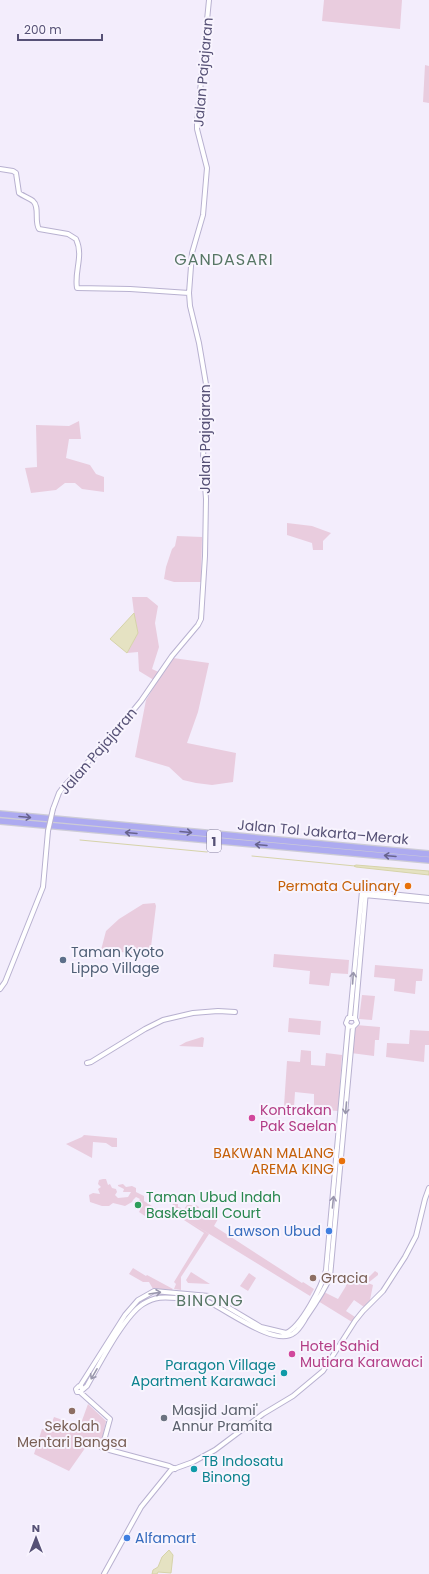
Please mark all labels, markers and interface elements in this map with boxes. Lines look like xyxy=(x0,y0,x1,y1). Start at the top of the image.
scale bar xyxy=(18,16,102,42)
street label: Jalan Pajajaran xyxy=(188,17,218,127)
text: 200 m xyxy=(24,21,62,38)
district label: GANDASARI xyxy=(174,248,274,271)
street label: Jalan Pajajaran xyxy=(195,384,215,494)
street label: Jalan Pajajaran xyxy=(55,703,141,799)
one-way arrow xyxy=(18,813,31,820)
street label: Jalan Tol Jakarta–Merak xyxy=(237,815,410,850)
one-way arrow xyxy=(179,828,192,835)
one-way arrow xyxy=(125,830,138,837)
road number: 1 xyxy=(207,830,221,852)
one-way arrow xyxy=(255,841,268,848)
one-way arrow xyxy=(384,853,397,860)
place label: Permata Culinary xyxy=(278,876,400,896)
marker: Permata Culinary xyxy=(403,881,413,891)
place label: Taman Kyoto Lippo Village xyxy=(71,942,164,978)
marker: Taman Kyoto Lippo Village xyxy=(58,955,68,965)
one-way arrow xyxy=(350,972,357,985)
place label: Kontrakan Pak Saelan xyxy=(260,1100,337,1136)
one-way arrow xyxy=(342,1101,349,1114)
marker: Kontrakan Pak Saelan xyxy=(247,1113,257,1123)
place label: BAKWAN MALANG AREMA KING xyxy=(213,1143,334,1179)
marker: BAKWAN MALANG AREMA KING xyxy=(337,1156,347,1166)
place label: Taman Ubud Indah Basketball Court xyxy=(146,1187,281,1223)
one-way arrow xyxy=(329,1196,336,1209)
marker: Taman Ubud Indah Basketball Court xyxy=(133,1200,143,1210)
place label: Lawson Ubud xyxy=(228,1221,321,1241)
marker: Lawson Ubud xyxy=(324,1226,334,1236)
place label: Gracia xyxy=(321,1268,368,1288)
marker: Gracia xyxy=(308,1273,318,1283)
one-way arrow xyxy=(148,1288,161,1296)
district label: BINONG xyxy=(176,1289,244,1312)
place label: Hotel Sahid Mutiara Karawaci xyxy=(300,1336,423,1372)
marker: Hotel Sahid Mutiara Karawaci xyxy=(287,1349,297,1359)
place label: Paragon Village Apartment Karawaci xyxy=(131,1355,276,1391)
one-way arrow xyxy=(90,1368,98,1380)
marker: Paragon Village Apartment Karawaci xyxy=(279,1368,289,1378)
place label: Masjid Jami' Annur Pramita xyxy=(172,1400,273,1436)
marker: Sekolah Mentari Bangsa xyxy=(67,1406,77,1416)
marker: Masjid Jami' Annur Pramita xyxy=(159,1413,169,1423)
place label: Sekolah Mentari Bangsa xyxy=(17,1416,127,1452)
place label: TB Indosatu Binong xyxy=(202,1451,284,1487)
marker: TB Indosatu Binong xyxy=(189,1464,199,1474)
north arrow xyxy=(16,1518,56,1558)
text: N xyxy=(32,1520,40,1536)
place label: Alfamart xyxy=(135,1528,196,1548)
marker: Alfamart xyxy=(122,1533,132,1543)

